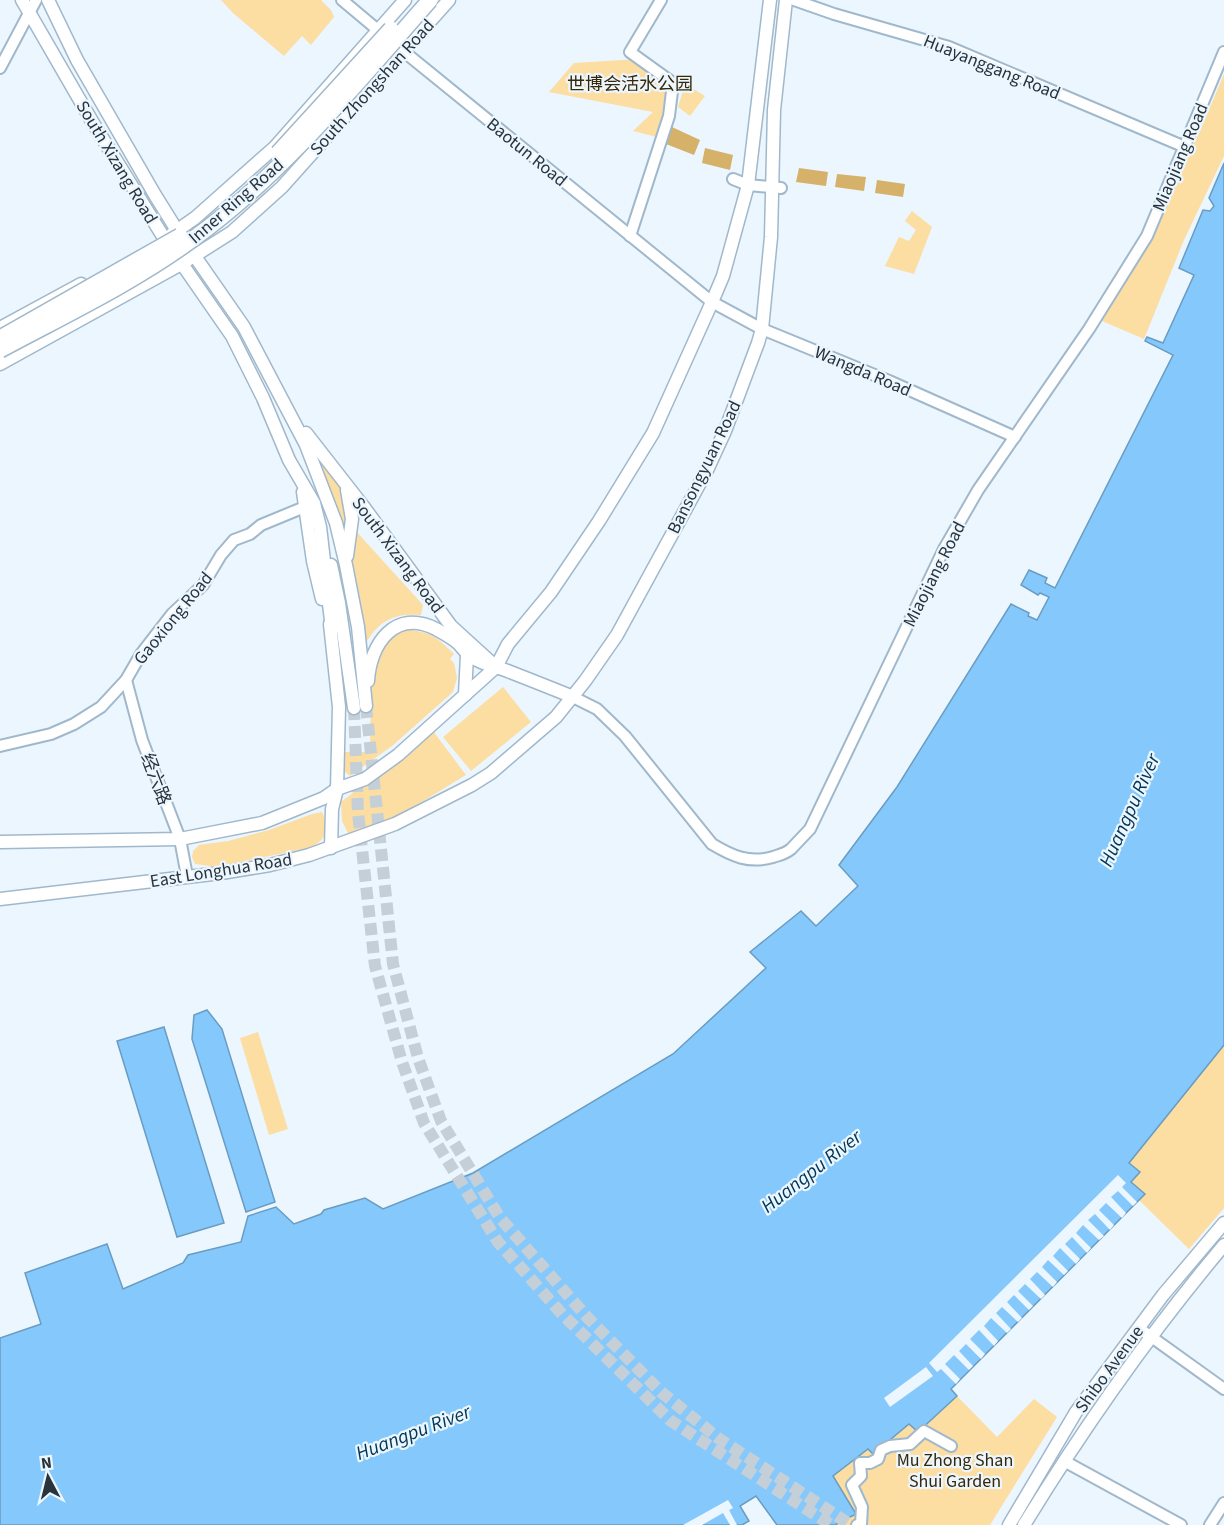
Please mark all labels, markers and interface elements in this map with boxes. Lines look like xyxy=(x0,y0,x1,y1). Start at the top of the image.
street label: South Zhongshan Road xyxy=(304,14,440,161)
street label: Huayanggang Road xyxy=(920,29,1064,106)
park label: 世博会活水公园 xyxy=(567,72,693,97)
street label: South Xizang Road xyxy=(70,96,163,229)
street label: Miaojiang Road xyxy=(1146,99,1215,215)
street label: Baotun Road xyxy=(481,112,572,193)
street label: Inner Ring Road xyxy=(183,153,289,250)
street label: Wangda Road xyxy=(811,340,915,403)
street label: Bansongyuan Road xyxy=(661,396,748,538)
street label: South Xizang Road xyxy=(346,492,450,619)
street label: Miaojiang Road xyxy=(897,517,972,631)
street label: Gaoxiong Road xyxy=(128,567,219,670)
water label: Huangpu River xyxy=(1093,748,1168,871)
street label: 经六路 xyxy=(134,749,177,809)
street label: East Longhua Road xyxy=(148,847,294,894)
water label: Huangpu River xyxy=(755,1123,869,1220)
street label: Shibo Avenue xyxy=(1069,1320,1150,1418)
water label: Huangpu River xyxy=(352,1398,476,1468)
north arrow xyxy=(18,1447,78,1507)
park label: Mu Zhong Shan Shui Garden xyxy=(897,1448,1013,1494)
text: N xyxy=(40,1452,53,1475)

